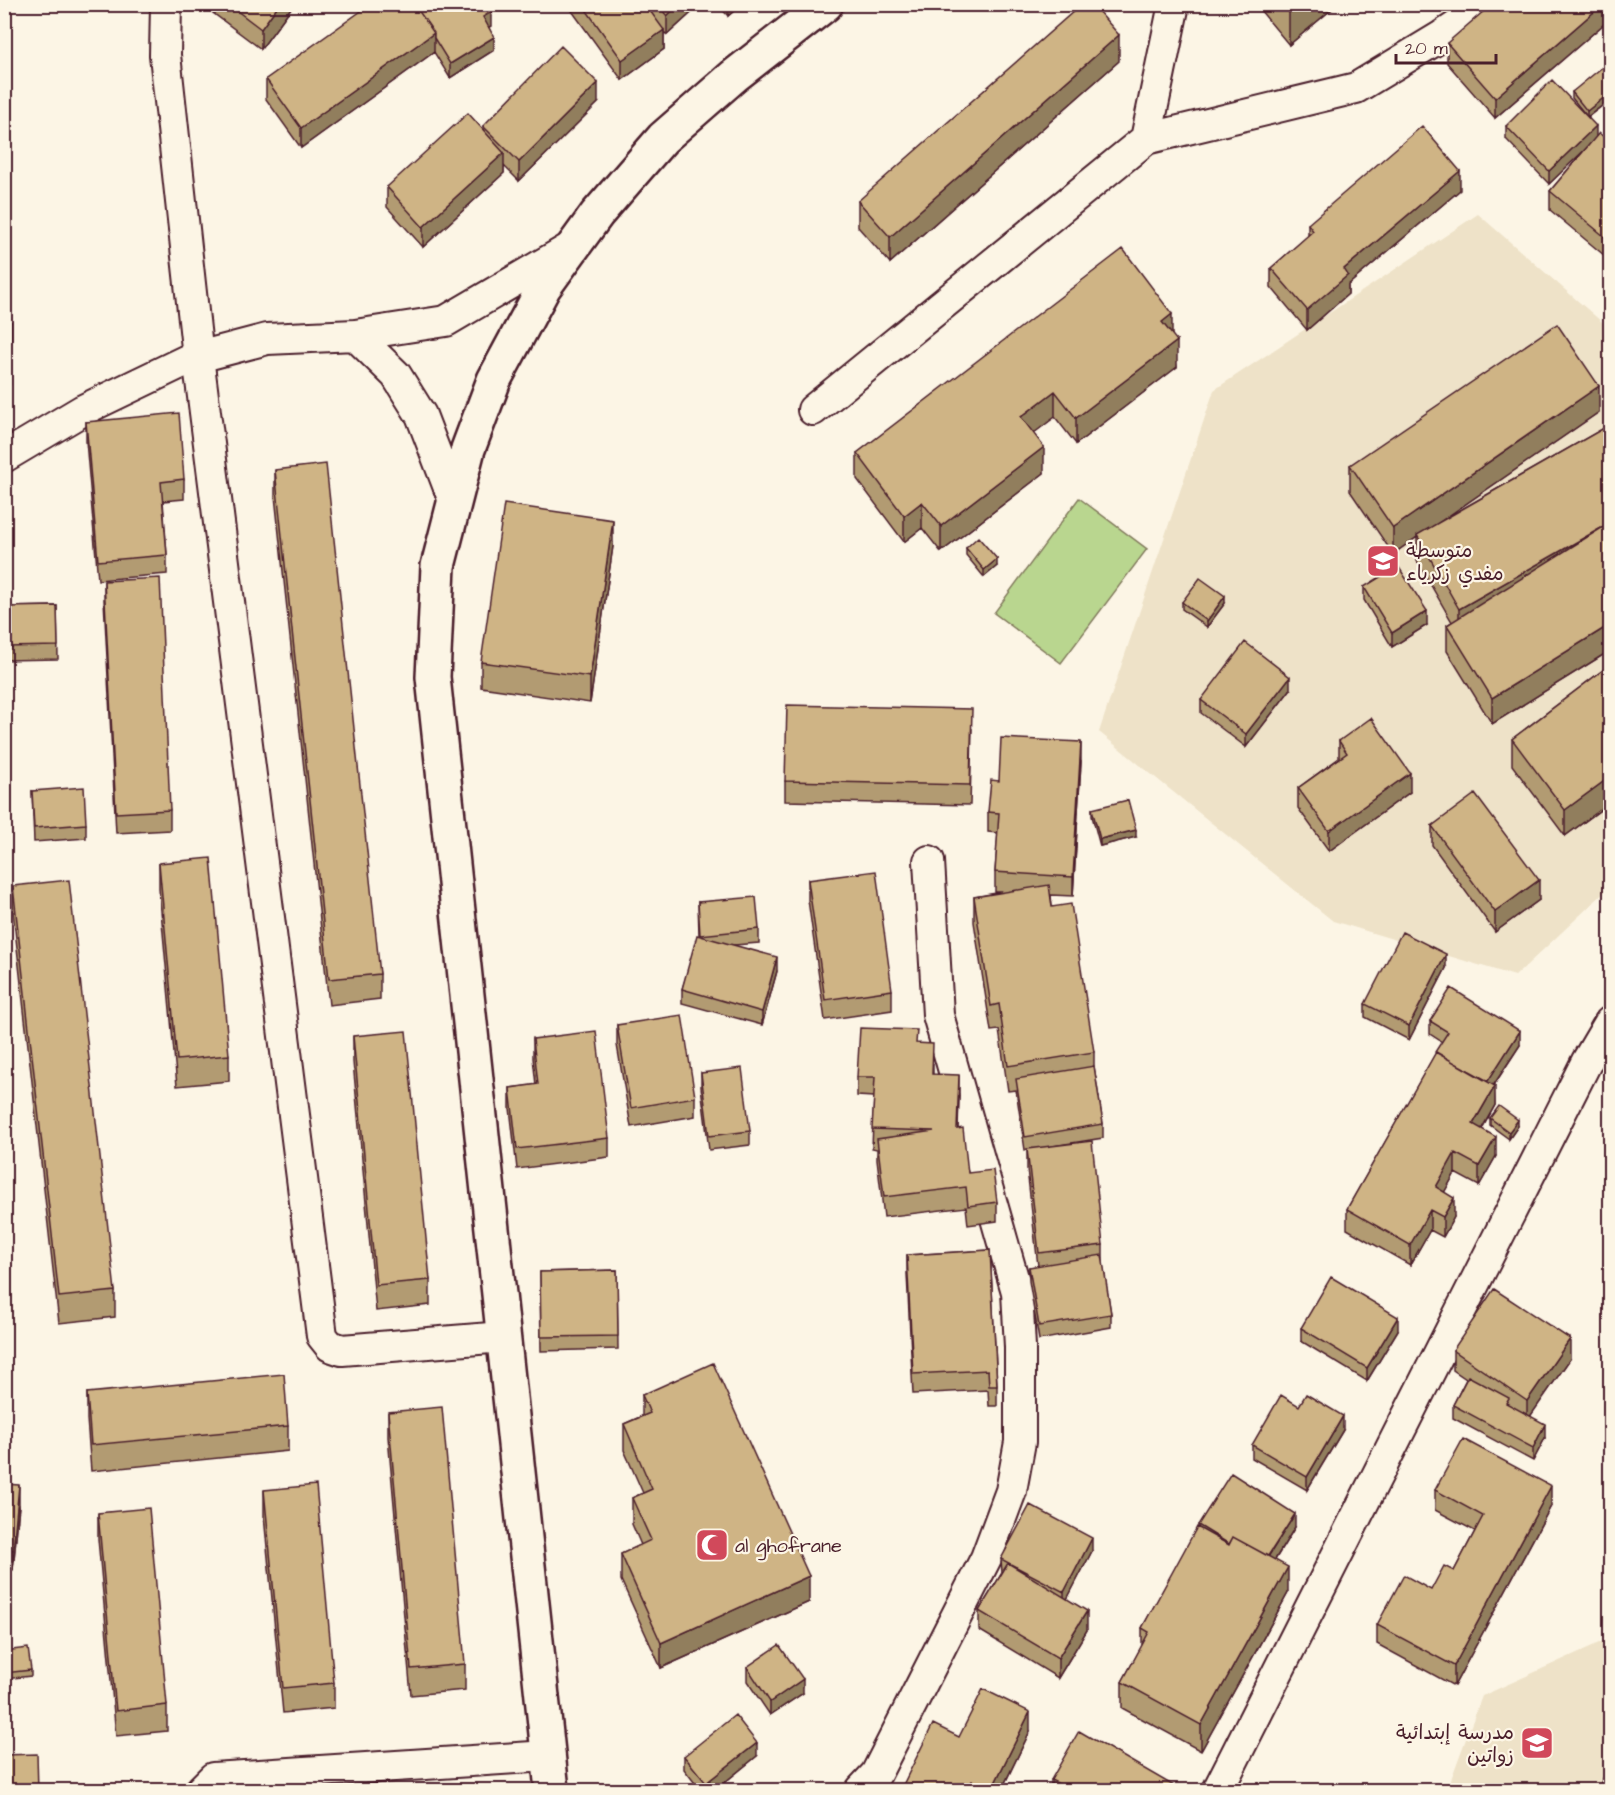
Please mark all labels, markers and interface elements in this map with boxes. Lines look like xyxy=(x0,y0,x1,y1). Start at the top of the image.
scale bar xyxy=(1396,27,1496,65)
text: 20 m xyxy=(1405,36,1448,61)
place label: متوسطة مفدي زكرياء xyxy=(1406,537,1504,588)
school or university icon: متوسطة مفدي زكرياء xyxy=(1365,543,1401,579)
mosque icon: al ghofrane xyxy=(694,1527,730,1563)
place label: al ghofrane xyxy=(735,1532,842,1561)
place label: مدرسة إبتدائية زواتين xyxy=(1396,1719,1514,1770)
school or university icon: مدرسة إبتدائية زواتين xyxy=(1519,1725,1555,1761)

